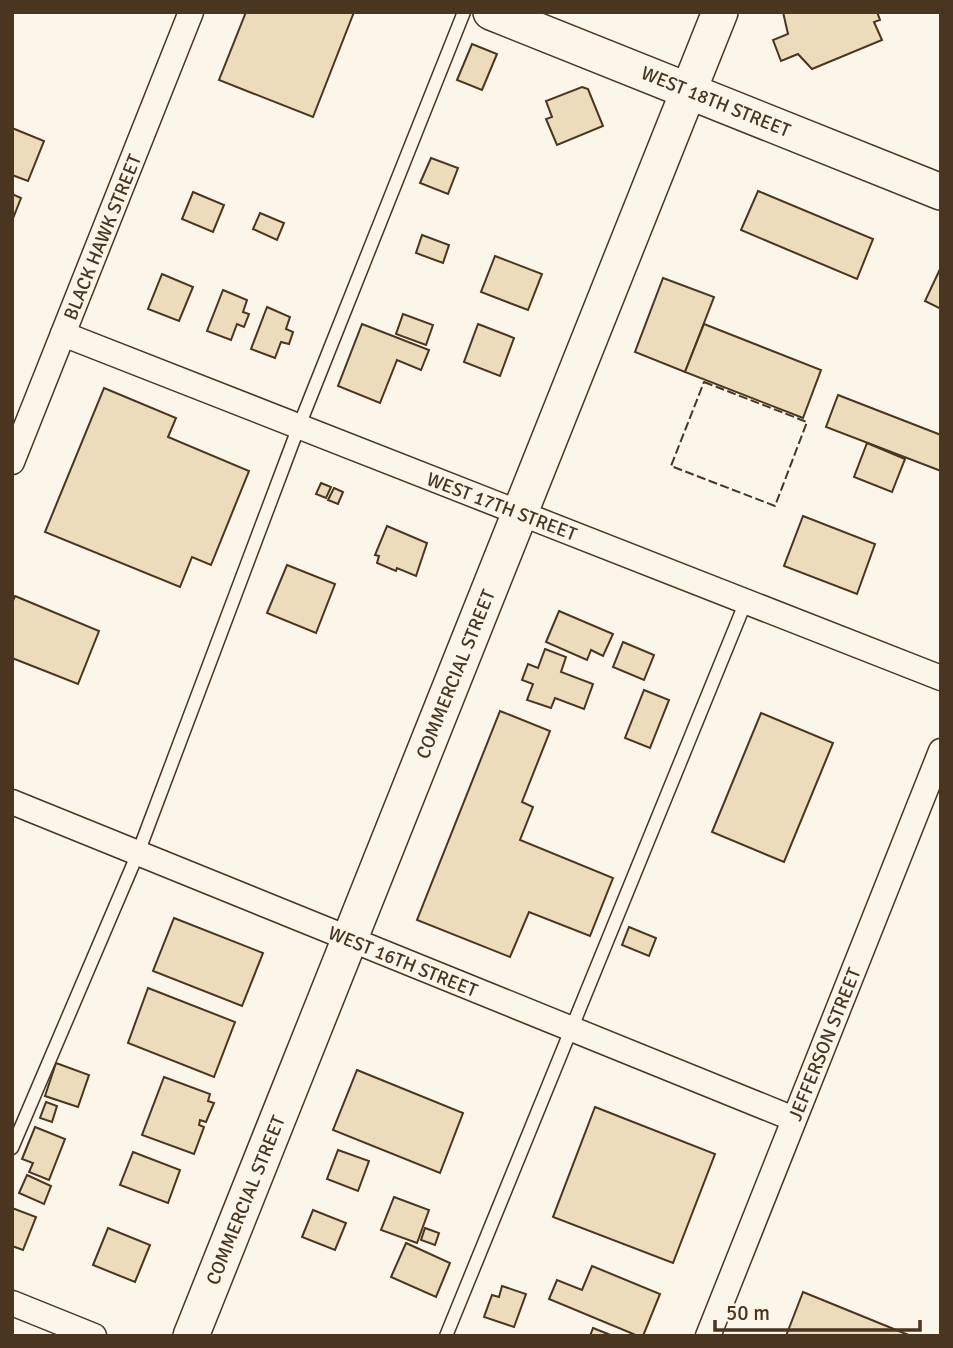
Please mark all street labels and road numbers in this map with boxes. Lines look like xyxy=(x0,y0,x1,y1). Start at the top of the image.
street label: WEST 18TH STREET xyxy=(637,61,794,143)
street label: BLACK HAWK STREET xyxy=(59,150,147,324)
street label: WEST 17TH STREET xyxy=(423,467,581,547)
street label: COMMERCIAL STREET xyxy=(411,586,501,763)
street label: WEST 16TH STREET xyxy=(324,921,481,1003)
street label: JEFFERSON STREET xyxy=(783,964,867,1124)
street label: COMMERCIAL STREET xyxy=(201,1112,291,1289)

